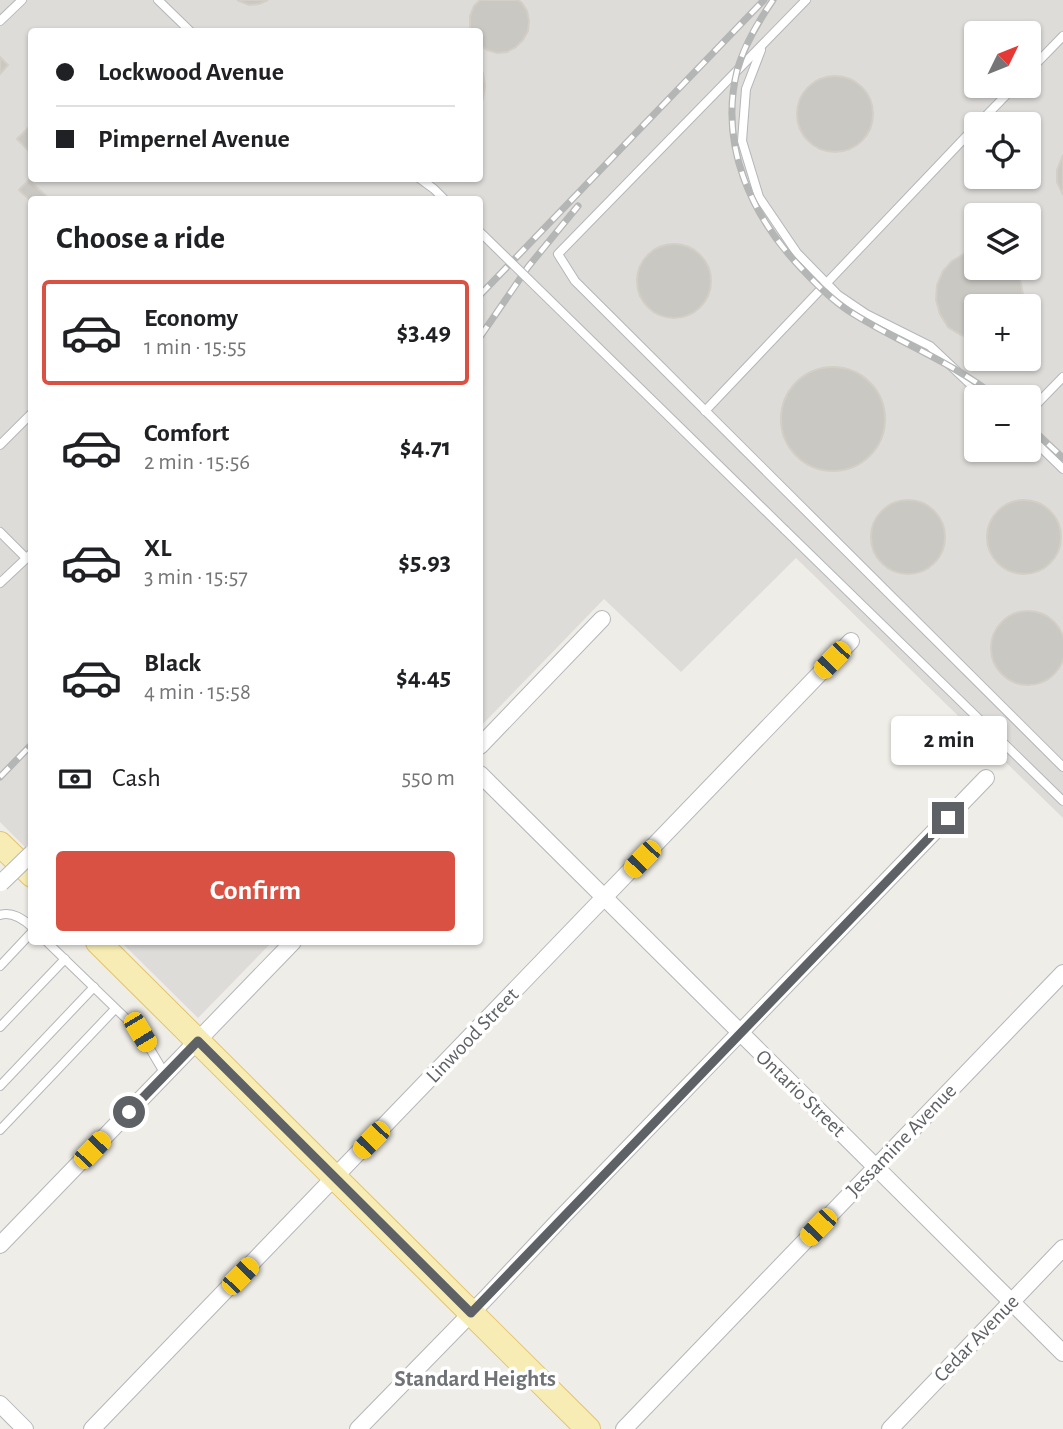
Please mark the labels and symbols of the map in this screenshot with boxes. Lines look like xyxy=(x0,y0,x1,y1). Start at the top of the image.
north arrow xyxy=(964,21,1041,98)
car xyxy=(810,638,855,682)
callout: 2 min xyxy=(890,716,1006,766)
route end xyxy=(932,802,964,834)
car xyxy=(620,837,665,881)
street label: Linwood Street xyxy=(422,984,523,1087)
car xyxy=(121,1009,160,1055)
street label: Ontario Street xyxy=(752,1046,850,1141)
street label: Jessamine Avenue xyxy=(842,1080,960,1201)
route start xyxy=(113,1096,145,1128)
car xyxy=(349,1118,394,1162)
car xyxy=(70,1128,115,1172)
car xyxy=(796,1205,841,1249)
car xyxy=(218,1254,263,1298)
street label: Cedar Avenue xyxy=(930,1291,1023,1386)
district label: Standard Heights xyxy=(394,1368,556,1391)

